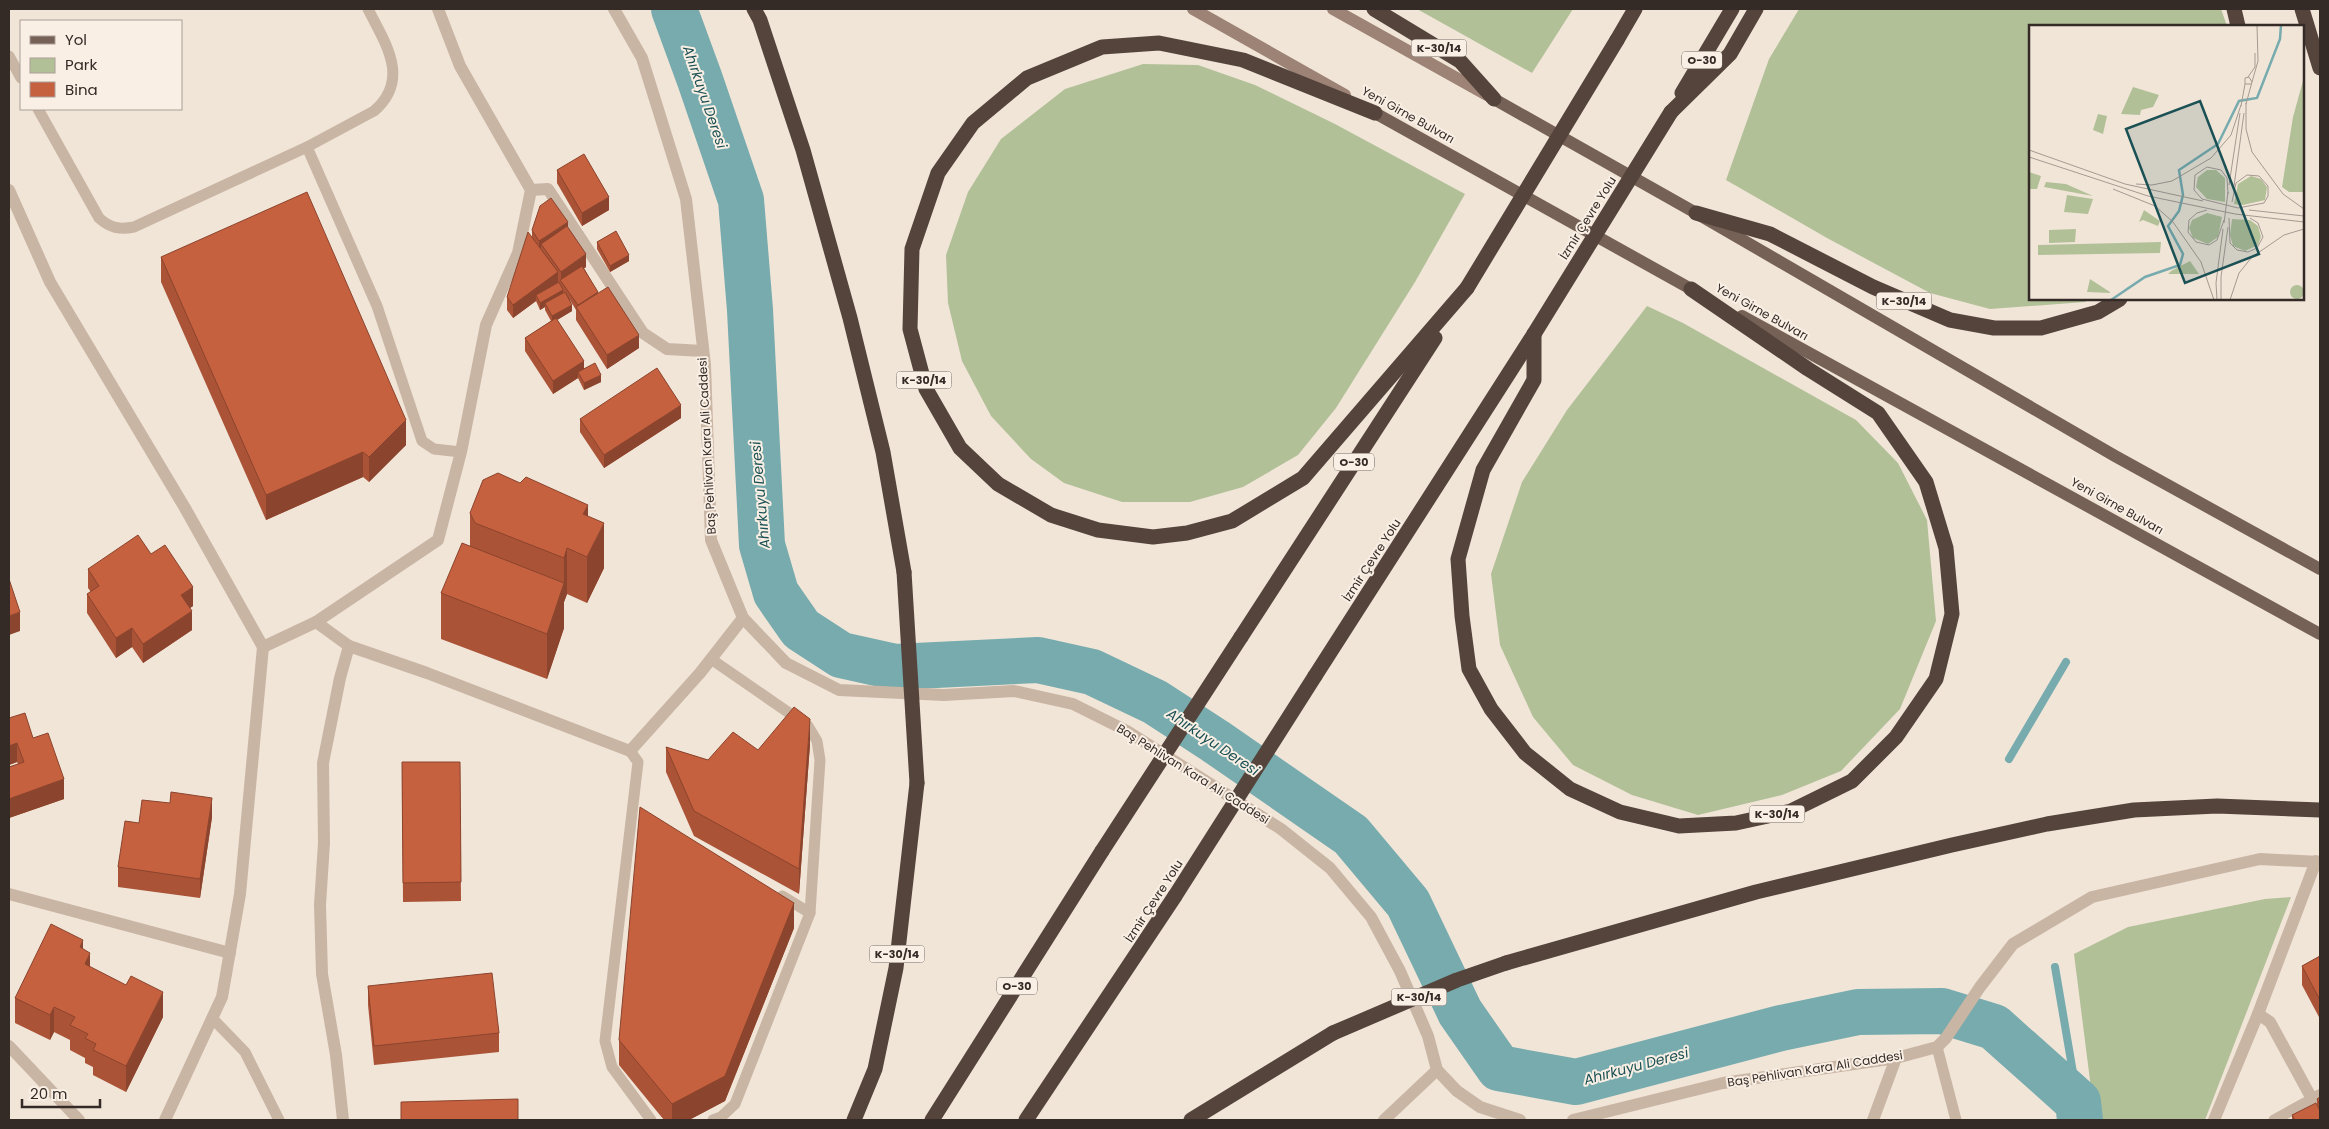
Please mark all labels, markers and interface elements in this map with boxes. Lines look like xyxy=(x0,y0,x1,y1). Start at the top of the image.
legend xyxy=(20,20,182,110)
inset map xyxy=(2029,25,2304,300)
text: Yol xyxy=(65,29,87,50)
road number: K-30/14 xyxy=(1412,40,1466,56)
water label: Ahırkuyu Deresi xyxy=(678,42,732,152)
road number: O-30 xyxy=(1682,52,1722,68)
text: Park xyxy=(65,54,97,75)
text: Bina xyxy=(65,79,98,100)
street label: Yeni Girne Bulvarı xyxy=(1359,82,1458,147)
street label: İzmir Çevre Yolu xyxy=(1555,173,1620,263)
street label: Yeni Girne Bulvarı xyxy=(1713,279,1812,344)
road number: K-30/14 xyxy=(1876,292,1932,310)
street label: Baş Pehlivan Kara Ali Caddesi xyxy=(693,357,720,535)
road number: K-30/14 xyxy=(896,372,952,388)
water label: Ahırkuyu Deresi xyxy=(745,440,775,550)
road number: O-30 xyxy=(1334,454,1374,471)
street label: Yeni Girne Bulvarı xyxy=(2068,473,2167,538)
street label: İzmir Çevre Yolu xyxy=(1339,515,1405,604)
water label: Ahırkuyu Deresi xyxy=(1162,703,1264,781)
street label: Baş Pehlivan Kara Ali Caddesi xyxy=(1114,719,1273,828)
road number: K-30/14 xyxy=(1750,806,1804,822)
street label: İzmir Çevre Yolu xyxy=(1121,856,1187,945)
road number: K-30/14 xyxy=(870,946,924,962)
road number: O-30 xyxy=(997,978,1037,994)
road number: K-30/14 xyxy=(1392,989,1446,1006)
water label: Ahırkuyu Deresi xyxy=(1581,1042,1691,1090)
street label: Baş Pehlivan Kara Ali Caddesi xyxy=(1726,1046,1904,1091)
scale bar xyxy=(22,1076,100,1108)
text: 20 m xyxy=(30,1083,68,1104)

